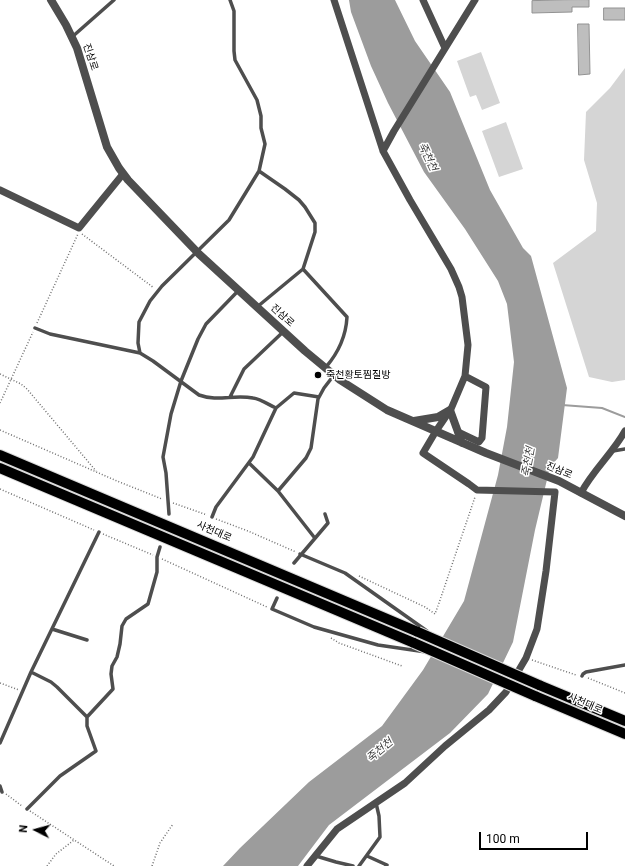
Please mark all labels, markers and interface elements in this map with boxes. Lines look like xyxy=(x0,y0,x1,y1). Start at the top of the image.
street label: 진삼로 xyxy=(80,42,100,72)
water label: 죽천천 xyxy=(415,140,439,174)
street label: 진삼로 xyxy=(268,302,296,330)
place label: 죽천황토찜질방 xyxy=(326,369,390,381)
marker: 죽천황토찜질방 xyxy=(313,370,323,380)
water label: 죽천천 xyxy=(520,446,538,478)
street label: 진삼로 xyxy=(544,460,574,482)
street label: 사천대로 xyxy=(195,519,233,545)
street label: 사천대로 xyxy=(566,691,604,717)
water label: 죽천천 xyxy=(364,736,396,766)
north arrow xyxy=(16,810,56,850)
text: N xyxy=(17,824,30,833)
scale bar xyxy=(481,824,590,850)
text: 100 m xyxy=(486,832,520,846)

